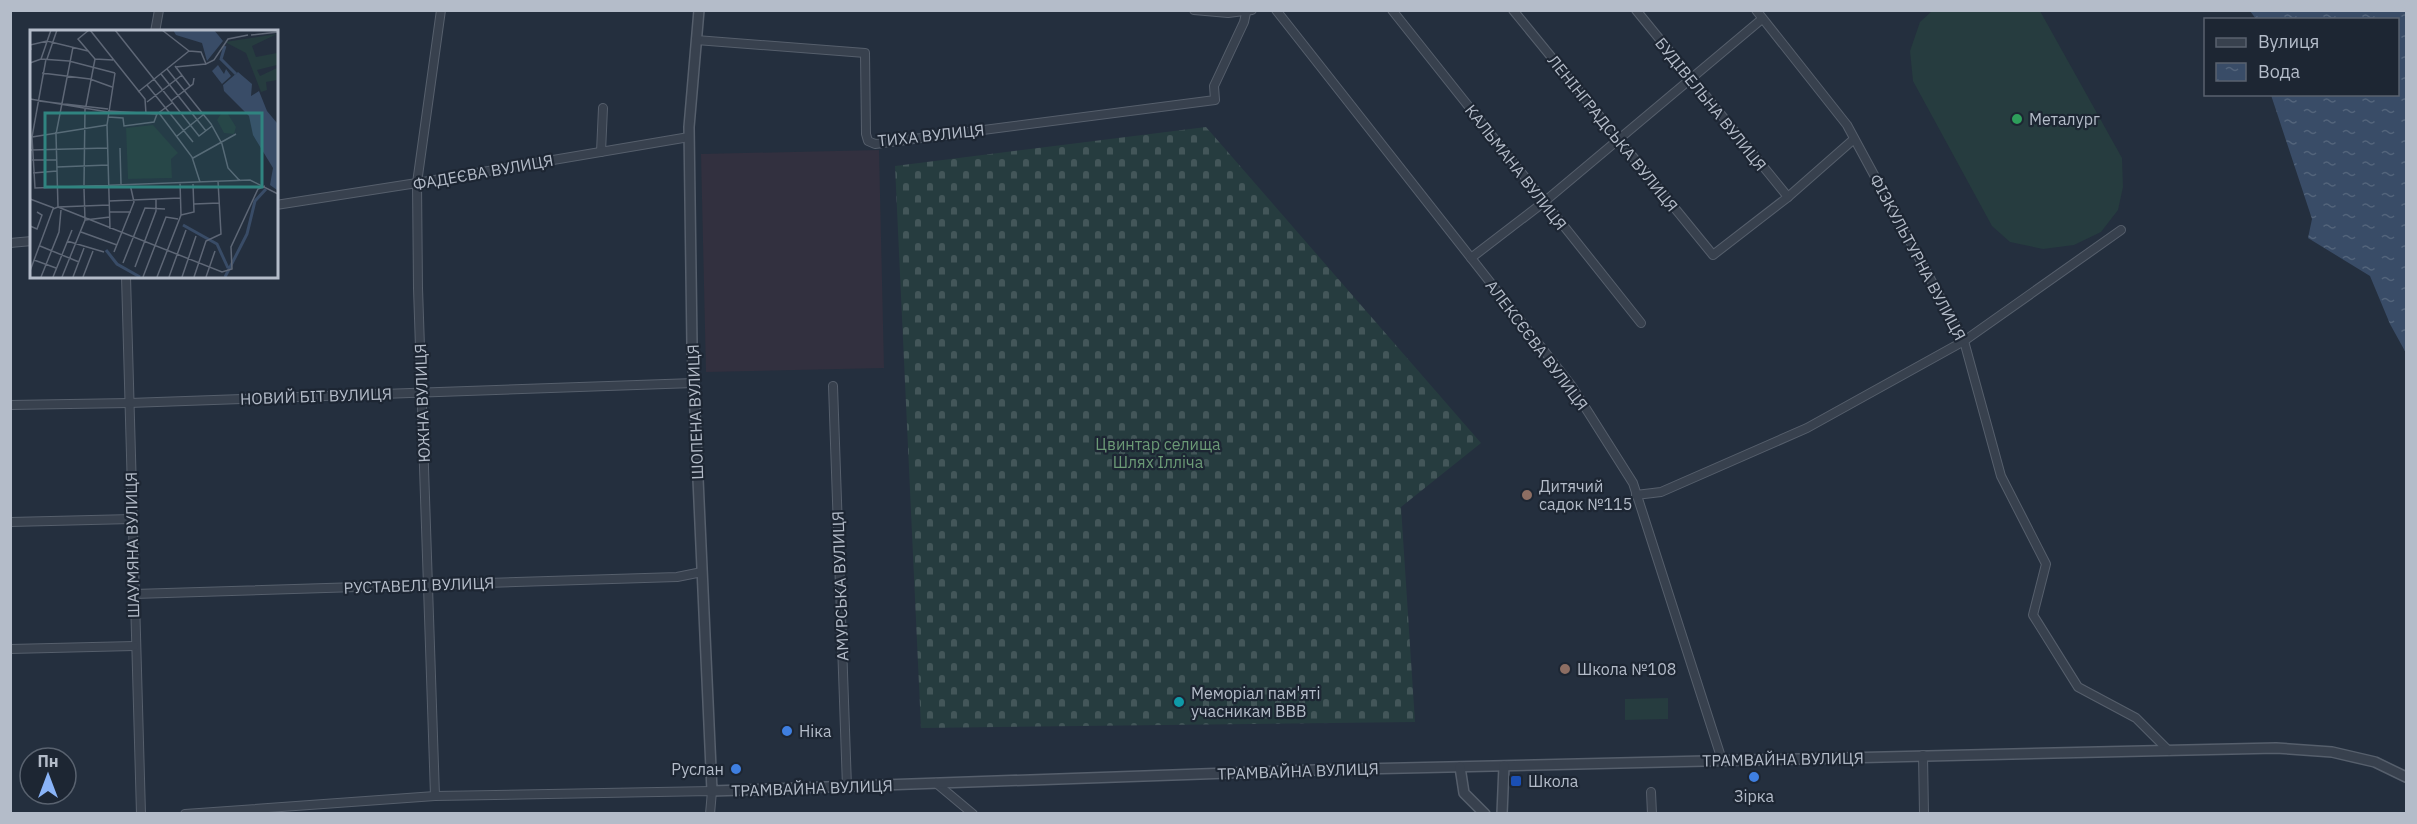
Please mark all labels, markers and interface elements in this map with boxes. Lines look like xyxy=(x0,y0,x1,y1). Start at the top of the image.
legend xyxy=(2204,18,2399,96)
inset map xyxy=(30,30,278,278)
text: Вулиця xyxy=(2258,30,2319,53)
street label: БУДІВЕЛЬНА ВУЛИЦЯ xyxy=(1651,33,1771,175)
street label: ЛЕНІНГРАДСЬКА ВУЛИЦЯ xyxy=(1544,51,1682,215)
text: Вода xyxy=(2258,60,2301,83)
street label: КАЛЬМАНА ВУЛИЦЯ xyxy=(1461,100,1571,234)
place label: Металург xyxy=(2029,109,2100,129)
marker: Металург xyxy=(2010,112,2024,126)
street label: ТИХА ВУЛИЦЯ xyxy=(877,119,985,151)
street label: ФАДЕЄВА ВУЛИЦЯ xyxy=(411,150,555,194)
street label: ФIЗКУЛЬТУРНА ВУЛИЦЯ xyxy=(1866,170,1970,344)
street label: АЛЕКСЄЄВА ВУЛИЦЯ xyxy=(1482,276,1592,414)
street label: ЮЖНА ВУЛИЦЯ xyxy=(410,343,434,463)
street label: ШОПЕНА ВУЛИЦЯ xyxy=(683,344,707,480)
street label: НОВИЙ БІТ ВУЛИЦЯ xyxy=(240,383,392,409)
park label: Цвинтар селища Шлях Ілліча xyxy=(1095,434,1221,472)
street label: ШАУМЯНА ВУЛИЦЯ xyxy=(121,472,143,618)
place label: Дитячий садок №115 xyxy=(1539,476,1632,514)
marker: Дитячий садок №115 xyxy=(1520,488,1534,502)
street label: АМУРСЬКА ВУЛИЦЯ xyxy=(827,511,853,661)
street label: РУСТАВЕЛІ ВУЛИЦЯ xyxy=(343,572,495,598)
place label: Школа №108 xyxy=(1577,659,1676,679)
marker: Школа №108 xyxy=(1558,662,1572,676)
place label: Меморіал пам'яті учасникам ВВВ xyxy=(1191,683,1320,721)
marker: Меморіал пам'яті учасникам ВВВ xyxy=(1172,695,1186,709)
place label: Ніка xyxy=(799,721,832,741)
marker: Ніка xyxy=(780,724,794,738)
north arrow xyxy=(18,746,78,806)
street label: ТРАМВАЙНА ВУЛИЦЯ xyxy=(1702,748,1864,770)
text: Пн xyxy=(37,751,59,771)
street label: ТРАМВАЙНА ВУЛИЦЯ xyxy=(1217,758,1379,784)
place label: Руслан xyxy=(671,759,724,779)
marker: Руслан xyxy=(729,762,743,776)
marker: Зірка xyxy=(1747,770,1761,784)
place label: Школа xyxy=(1528,771,1579,791)
marker: Школа xyxy=(1509,774,1523,788)
street label: ТРАМВАЙНА ВУЛИЦЯ xyxy=(731,775,893,801)
place label: Зірка xyxy=(1734,786,1774,806)

